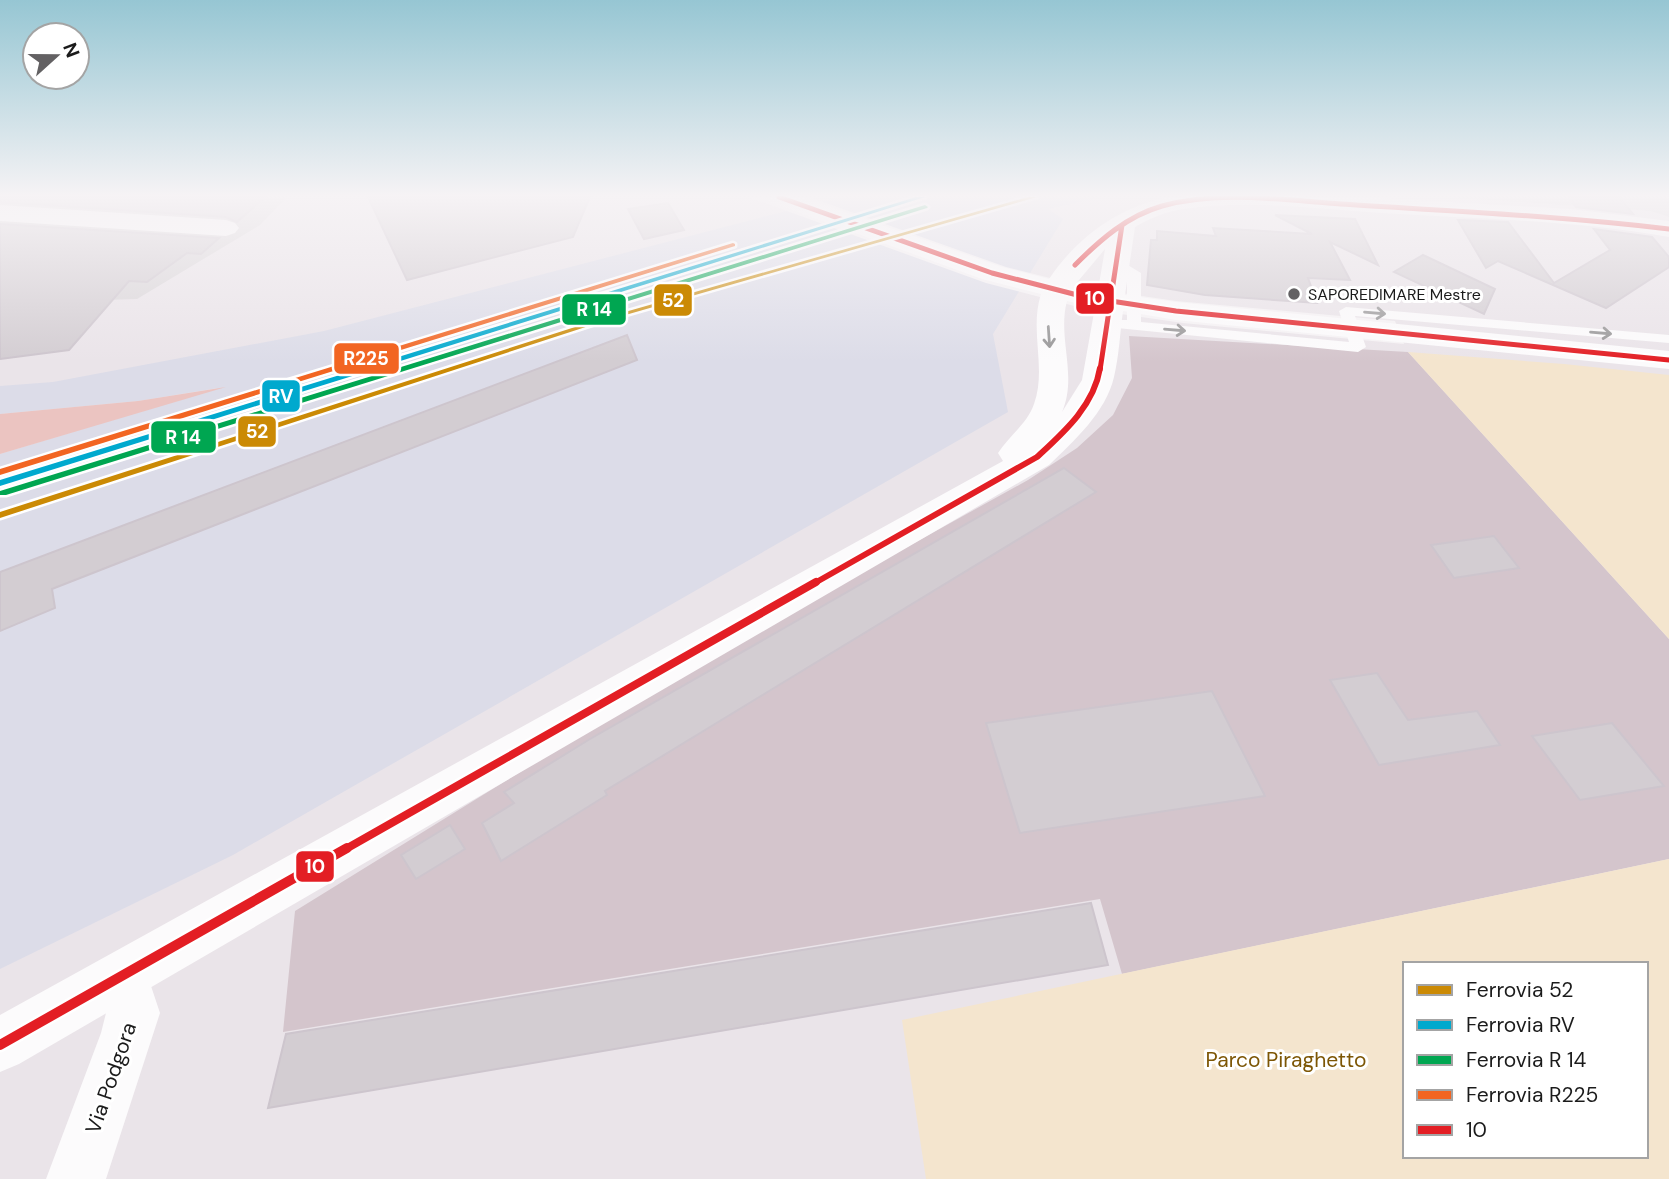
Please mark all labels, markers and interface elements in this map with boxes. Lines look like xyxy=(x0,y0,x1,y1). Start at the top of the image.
north arrow xyxy=(21,21,91,91)
text: N xyxy=(57,39,86,61)
line badge: 10 xyxy=(1075,282,1115,315)
line badge: 52 xyxy=(653,283,693,317)
place label: SAPOREDIMARE Mestre xyxy=(1308,284,1481,305)
text: 10 xyxy=(1085,286,1105,311)
marker: SAPOREDIMARE Mestre xyxy=(1286,286,1302,302)
text: 52 xyxy=(662,288,684,313)
line badge: R 14 xyxy=(561,293,627,326)
text: R 14 xyxy=(576,297,612,322)
one-way arrow xyxy=(1363,307,1386,320)
one-way arrow xyxy=(1163,324,1185,337)
one-way arrow xyxy=(1043,326,1056,348)
one-way arrow xyxy=(1590,327,1612,340)
line badge: R225 xyxy=(333,342,400,375)
text: R225 xyxy=(343,346,389,371)
line badge: RV xyxy=(261,379,301,413)
text: RV xyxy=(269,384,294,409)
line badge: 52 xyxy=(237,415,277,448)
text: 52 xyxy=(246,419,268,444)
line badge: R 14 xyxy=(150,420,217,454)
text: R 14 xyxy=(165,425,201,450)
line badge: 10 xyxy=(295,850,335,883)
text: 10 xyxy=(305,854,325,879)
legend xyxy=(1403,962,1648,1158)
text: Ferrovia 52 xyxy=(1466,976,1573,1004)
text: Ferrovia RV xyxy=(1466,1011,1575,1039)
street label: Via Podgora xyxy=(79,1018,143,1138)
park label: Parco Piraghetto xyxy=(1206,1046,1366,1074)
text: Ferrovia R 14 xyxy=(1466,1046,1587,1074)
text: Ferrovia R225 xyxy=(1466,1081,1598,1109)
text: 10 xyxy=(1466,1116,1487,1144)

